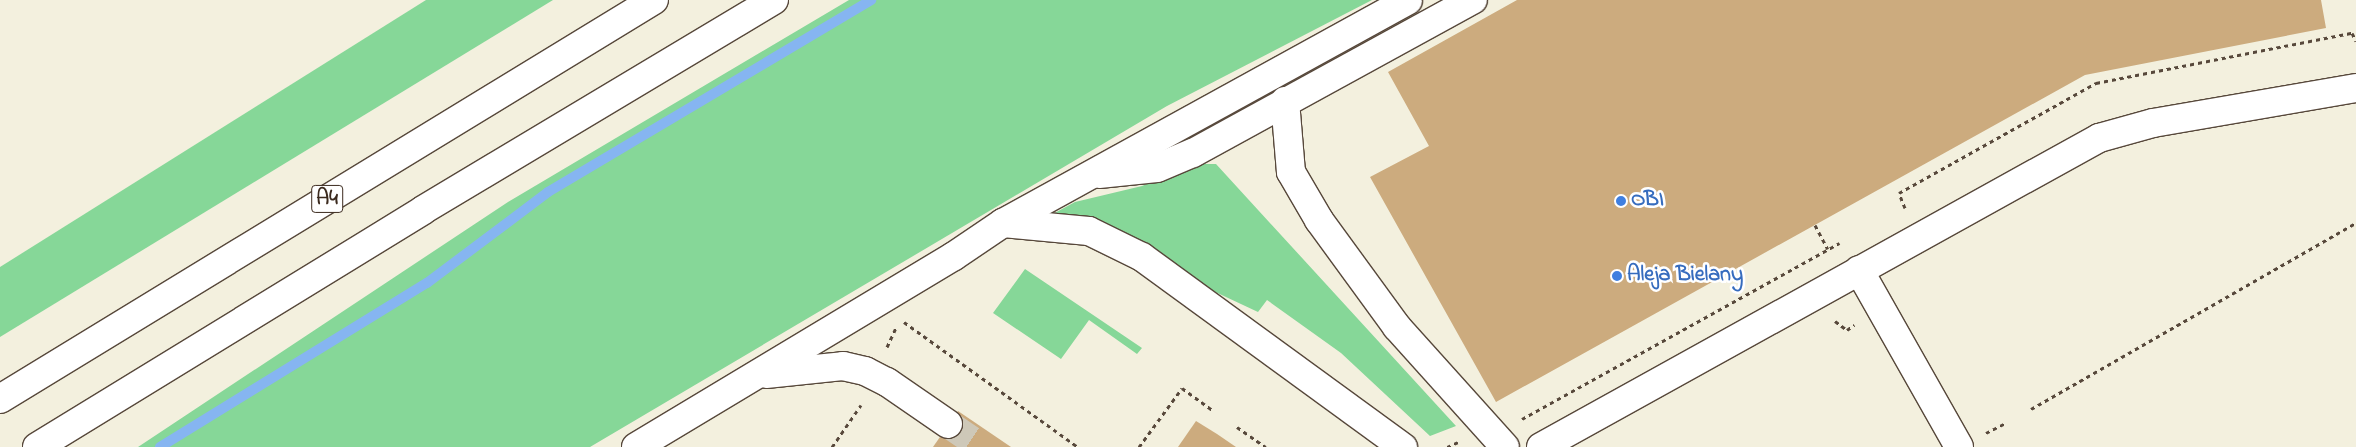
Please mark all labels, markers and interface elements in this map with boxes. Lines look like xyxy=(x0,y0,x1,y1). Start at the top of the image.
road number: A4 xyxy=(311,180,343,218)
place label: OBI xyxy=(1631,188,1664,214)
marker: OBI xyxy=(1615,195,1627,207)
place label: Aleja Bielany xyxy=(1627,263,1743,289)
marker: Aleja Bielany xyxy=(1611,270,1623,282)

